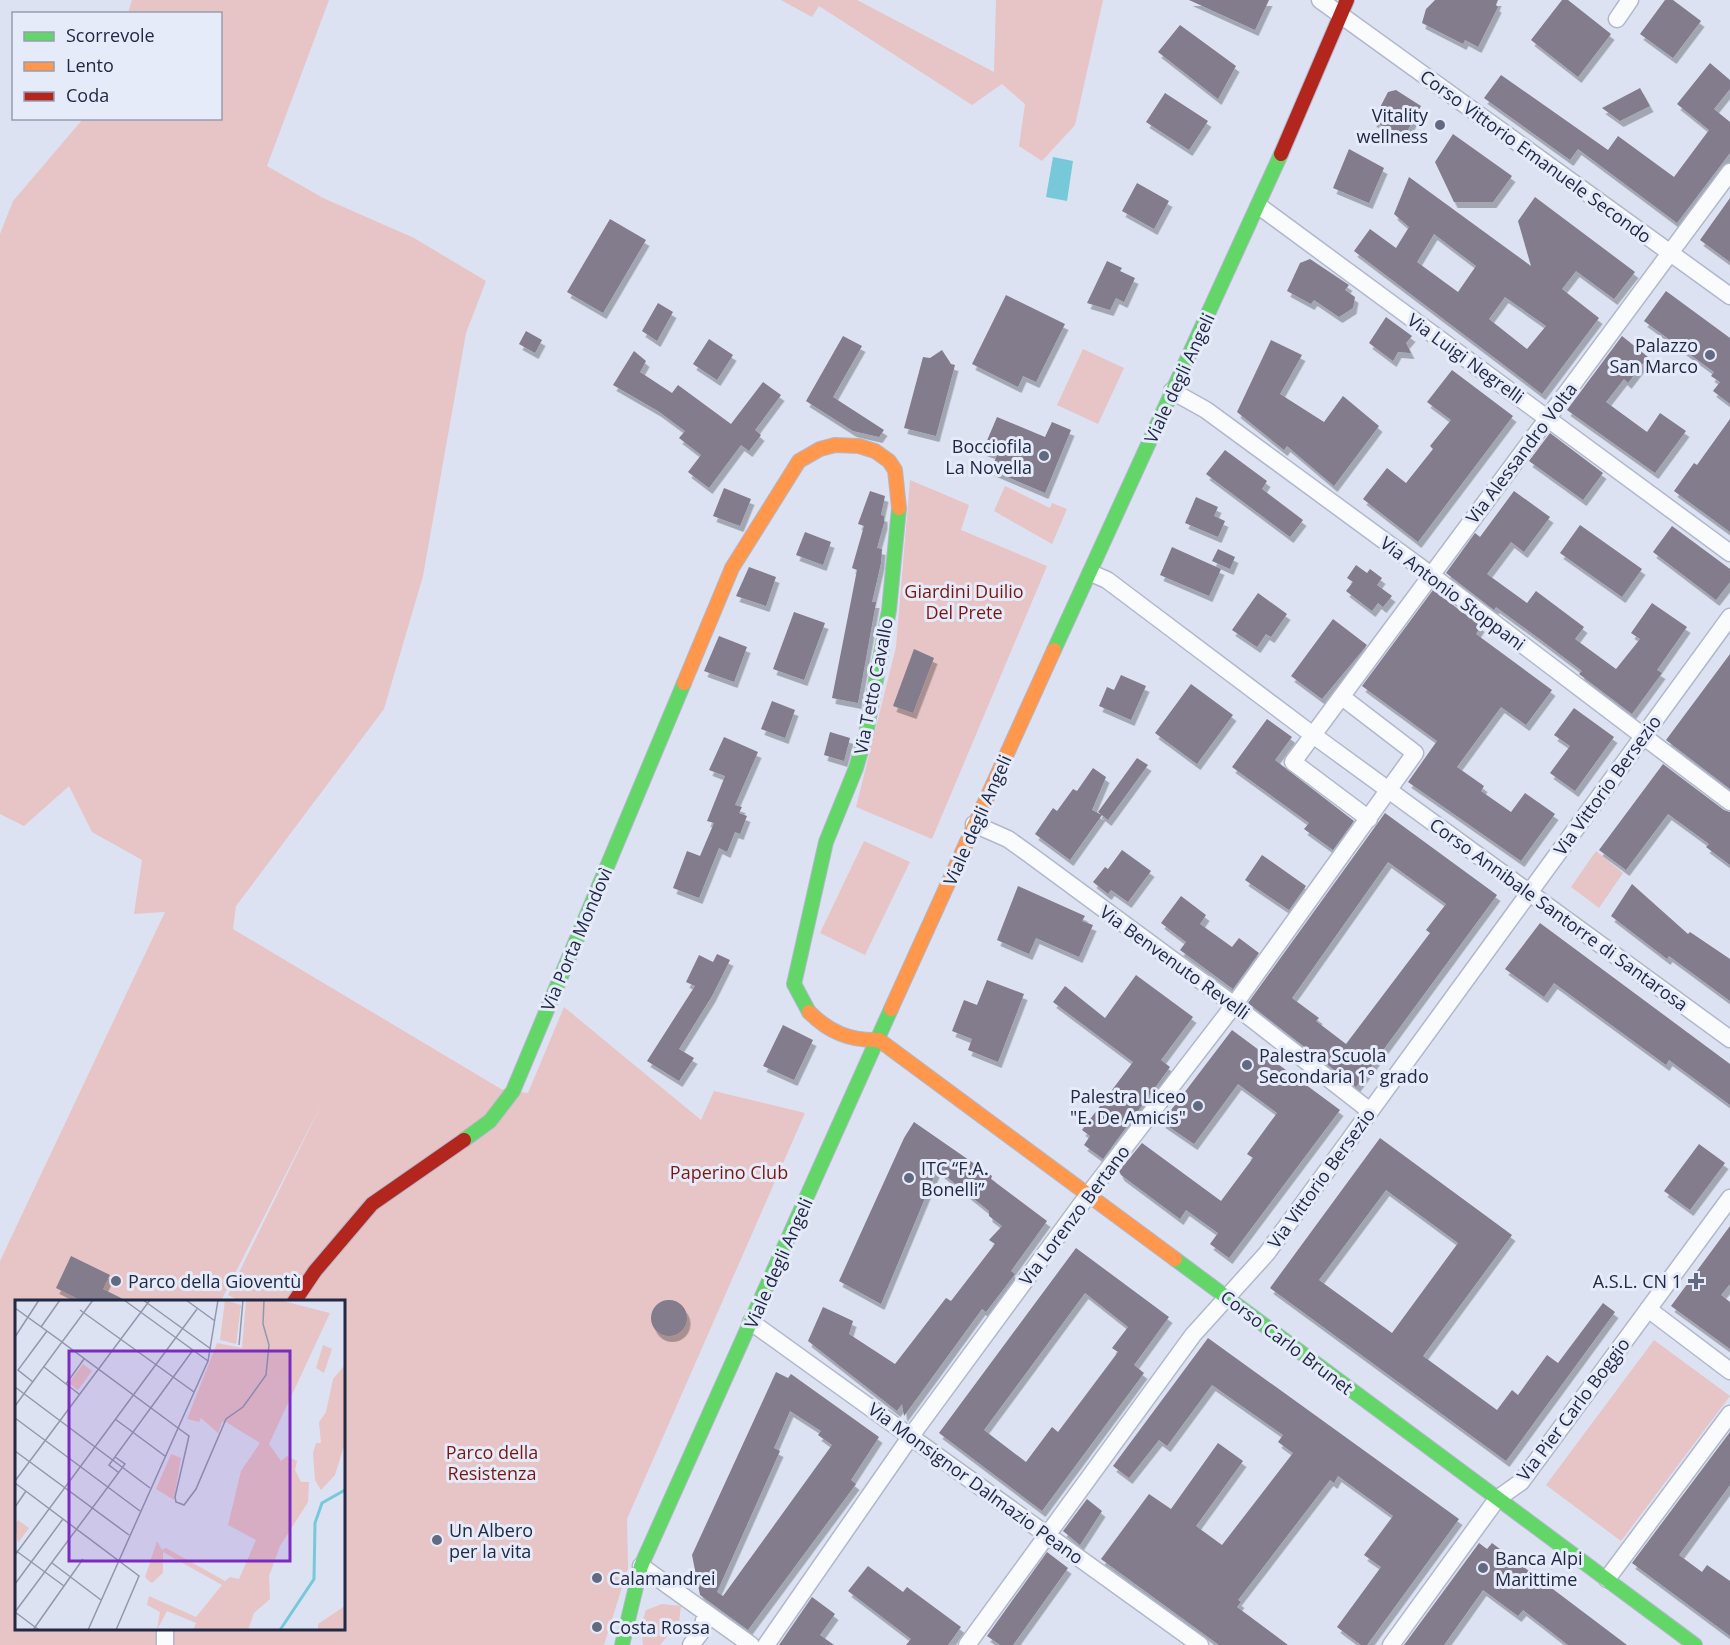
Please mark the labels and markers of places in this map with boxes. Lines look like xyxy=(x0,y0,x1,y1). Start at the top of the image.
place label: Vitality wellness xyxy=(1357,103,1429,148)
marker: Vitality wellness xyxy=(1433,118,1447,132)
place label: Palazzo San Marco xyxy=(1609,333,1698,378)
marker: Palazzo San Marco xyxy=(1703,348,1717,362)
place label: Bocciofila La Novella xyxy=(945,434,1032,479)
marker: Bocciofila La Novella xyxy=(1037,449,1051,463)
place label: Palestra Scuola Secondaria 1° grado xyxy=(1259,1043,1429,1088)
marker: Palestra Scuola Secondaria 1° grado xyxy=(1240,1058,1254,1072)
place label: Palestra Liceo "E. De Amicis" xyxy=(1070,1084,1186,1129)
marker: Palestra Liceo "E. De Amicis" xyxy=(1191,1099,1205,1113)
place label: ITC “F.A. Bonelli” xyxy=(921,1156,988,1201)
marker: ITC “F.A. Bonelli” xyxy=(902,1171,916,1185)
place label: Parco della Gioventù xyxy=(128,1269,301,1293)
place label: A.S.L. CN 1 xyxy=(1593,1269,1682,1293)
marker: A.S.L. CN 1 xyxy=(1687,1272,1705,1290)
marker: Parco della Gioventù xyxy=(109,1274,123,1288)
place label: Un Albero per la vita xyxy=(449,1518,533,1563)
marker: Un Albero per la vita xyxy=(430,1533,444,1547)
place label: Banca Alpi Marittime xyxy=(1495,1546,1582,1591)
marker: Banca Alpi Marittime xyxy=(1476,1561,1490,1575)
place label: Calamandrei xyxy=(609,1566,716,1590)
marker: Calamandrei xyxy=(590,1571,604,1585)
place label: Costa Rossa xyxy=(609,1615,710,1639)
marker: Costa Rossa xyxy=(590,1620,604,1634)

